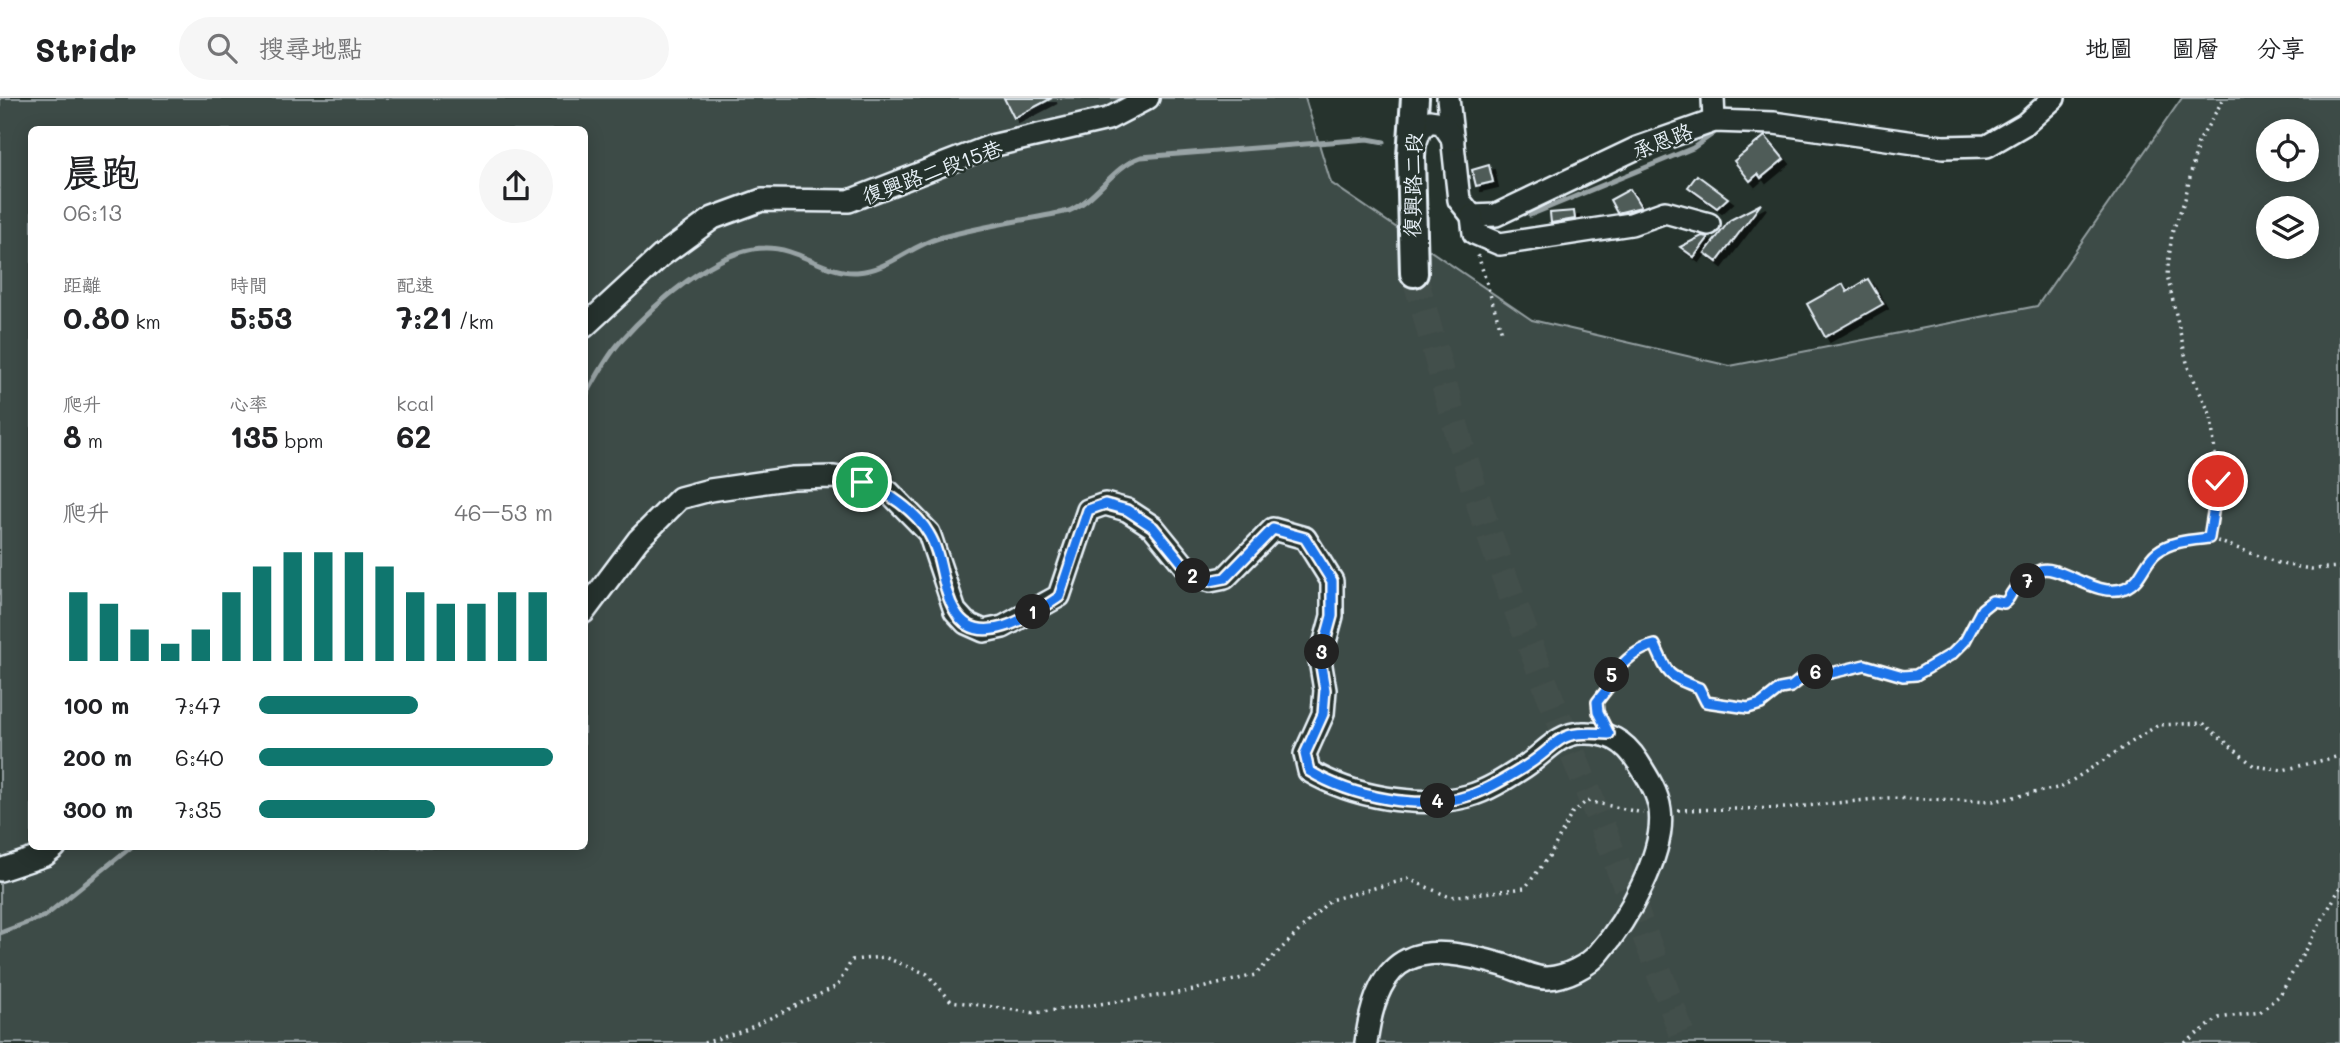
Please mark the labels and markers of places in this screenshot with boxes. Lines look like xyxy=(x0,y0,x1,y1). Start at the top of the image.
pin xyxy=(2188,451,2248,511)
pin xyxy=(832,452,892,512)
pin: 2 xyxy=(1176,559,1210,594)
pin: 7 xyxy=(2010,564,2046,598)
pin: 1 xyxy=(1016,594,1050,630)
pin: 3 xyxy=(1304,634,1340,670)
pin: 6 xyxy=(1798,654,1834,690)
pin: 5 xyxy=(1594,658,1630,692)
pin: 4 xyxy=(1420,784,1456,818)

